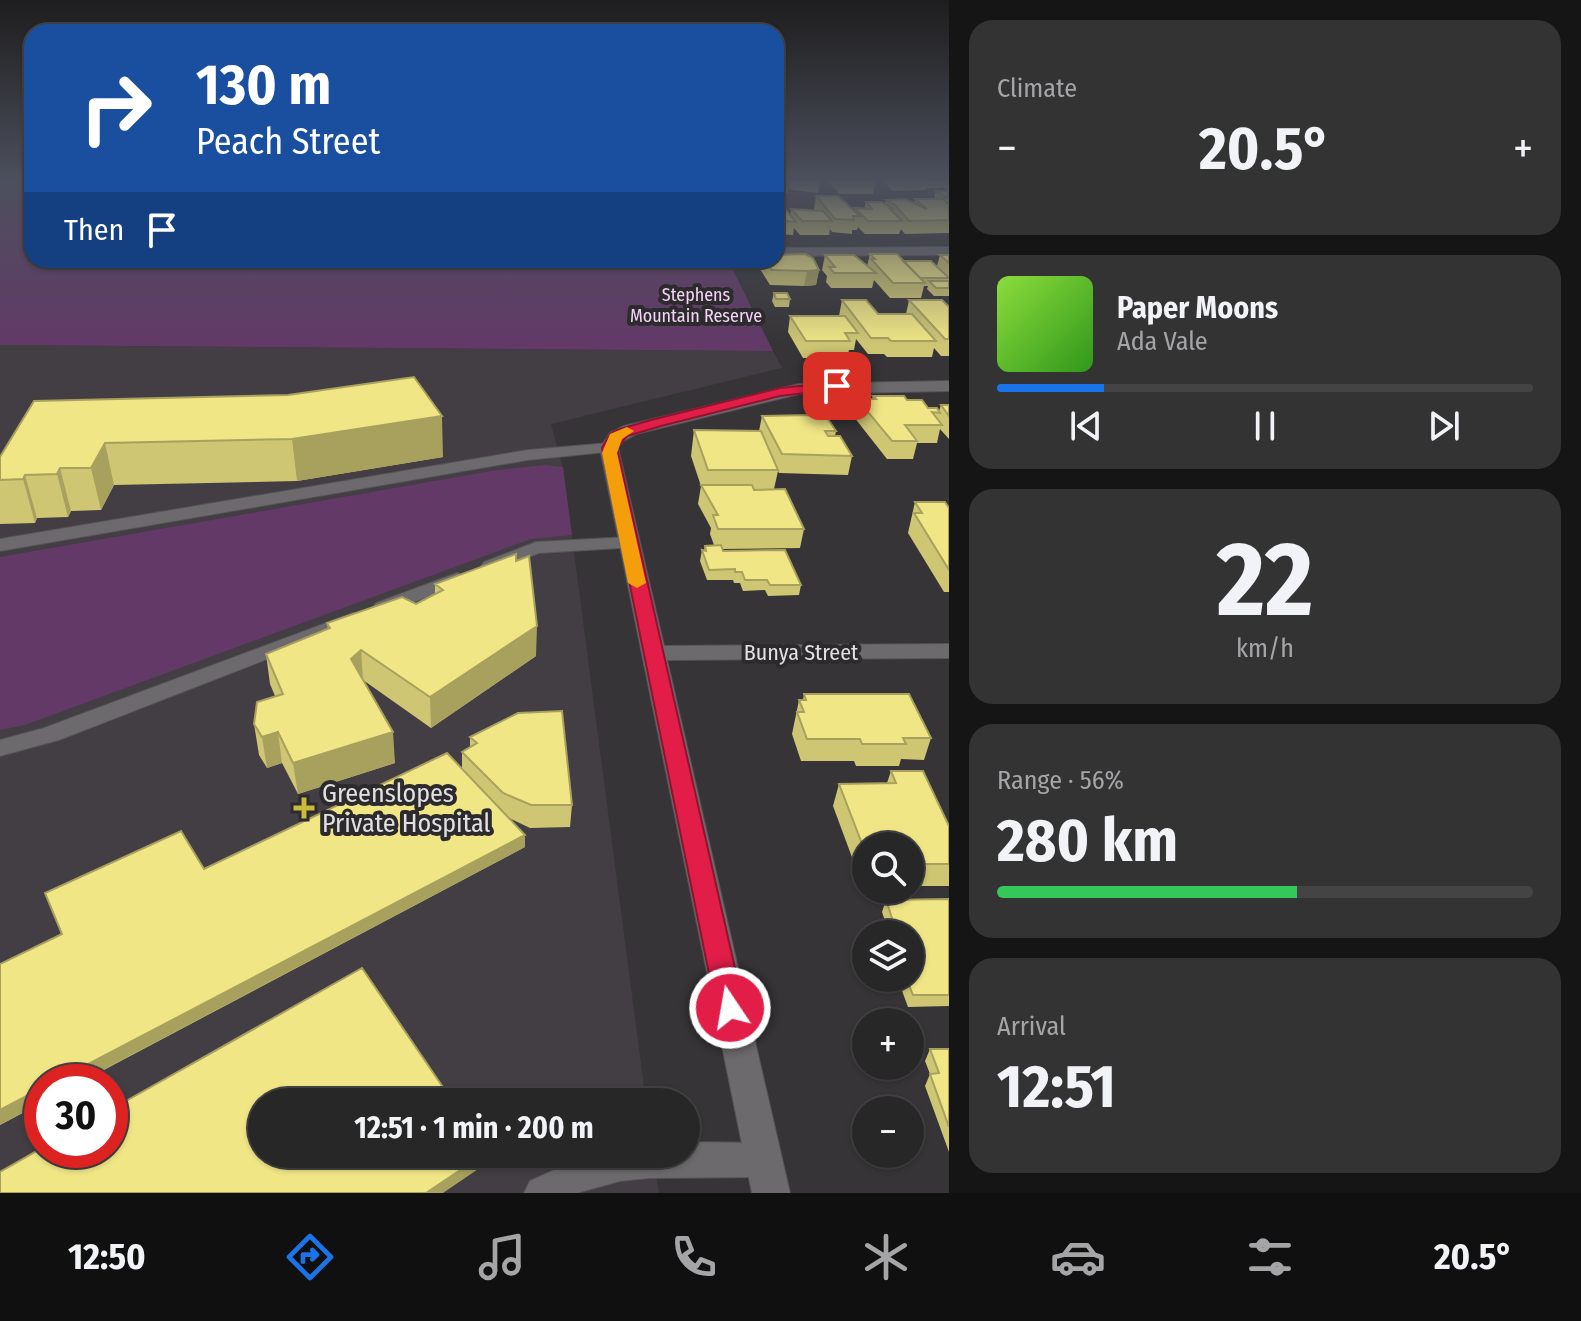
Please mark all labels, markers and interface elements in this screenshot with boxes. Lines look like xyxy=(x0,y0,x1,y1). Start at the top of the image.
text: 130 m xyxy=(196,52,331,119)
icon: right xyxy=(64,56,168,160)
text: Climate xyxy=(997,73,1077,104)
text: 20.5° xyxy=(1199,113,1331,185)
text: Peach Street xyxy=(196,120,380,164)
text: − xyxy=(997,122,1017,175)
text: + xyxy=(1513,122,1533,175)
icon: arrive xyxy=(140,208,184,252)
text: Then xyxy=(64,212,124,248)
park label: Stephens Mountain Reserve xyxy=(630,284,762,327)
text: Paper Moons xyxy=(1117,290,1278,326)
text: Ada Vale xyxy=(1117,326,1208,357)
pin xyxy=(803,352,871,420)
icon: arrive xyxy=(815,364,859,408)
icon: previous xyxy=(1064,404,1108,448)
icon: pause xyxy=(1243,404,1287,448)
icon: next xyxy=(1422,404,1466,448)
text: 22 xyxy=(1217,518,1313,643)
text: km/h xyxy=(1236,633,1294,664)
street label: Bunya Street xyxy=(744,639,859,666)
text: Range · 56% xyxy=(997,765,1124,796)
place label: Greenslopes Private Hospital xyxy=(322,778,490,839)
marker: Greenslopes Private Hospital xyxy=(293,797,315,819)
text: 280 km xyxy=(997,805,1178,877)
map controls xyxy=(852,832,924,1168)
button: search xyxy=(852,832,924,904)
button: layers xyxy=(852,920,924,992)
position arrow xyxy=(688,966,772,1050)
button: + xyxy=(852,1008,924,1080)
text: Arrival xyxy=(997,1011,1066,1042)
text: 12:51 xyxy=(997,1051,1116,1123)
speed limit sign: 30 xyxy=(24,1064,128,1168)
button: − xyxy=(852,1096,924,1168)
text: 12:51 · 1 min · 200 m xyxy=(354,1110,594,1146)
icon: directions xyxy=(282,1229,338,1285)
icon: music xyxy=(474,1229,530,1285)
icon: phone xyxy=(666,1229,722,1285)
icon: climate xyxy=(858,1229,914,1285)
icon: car xyxy=(1050,1229,1106,1285)
icon: filters xyxy=(1242,1229,1298,1285)
text: 12:50 xyxy=(68,1235,146,1279)
text: 20.5° xyxy=(1434,1235,1513,1279)

